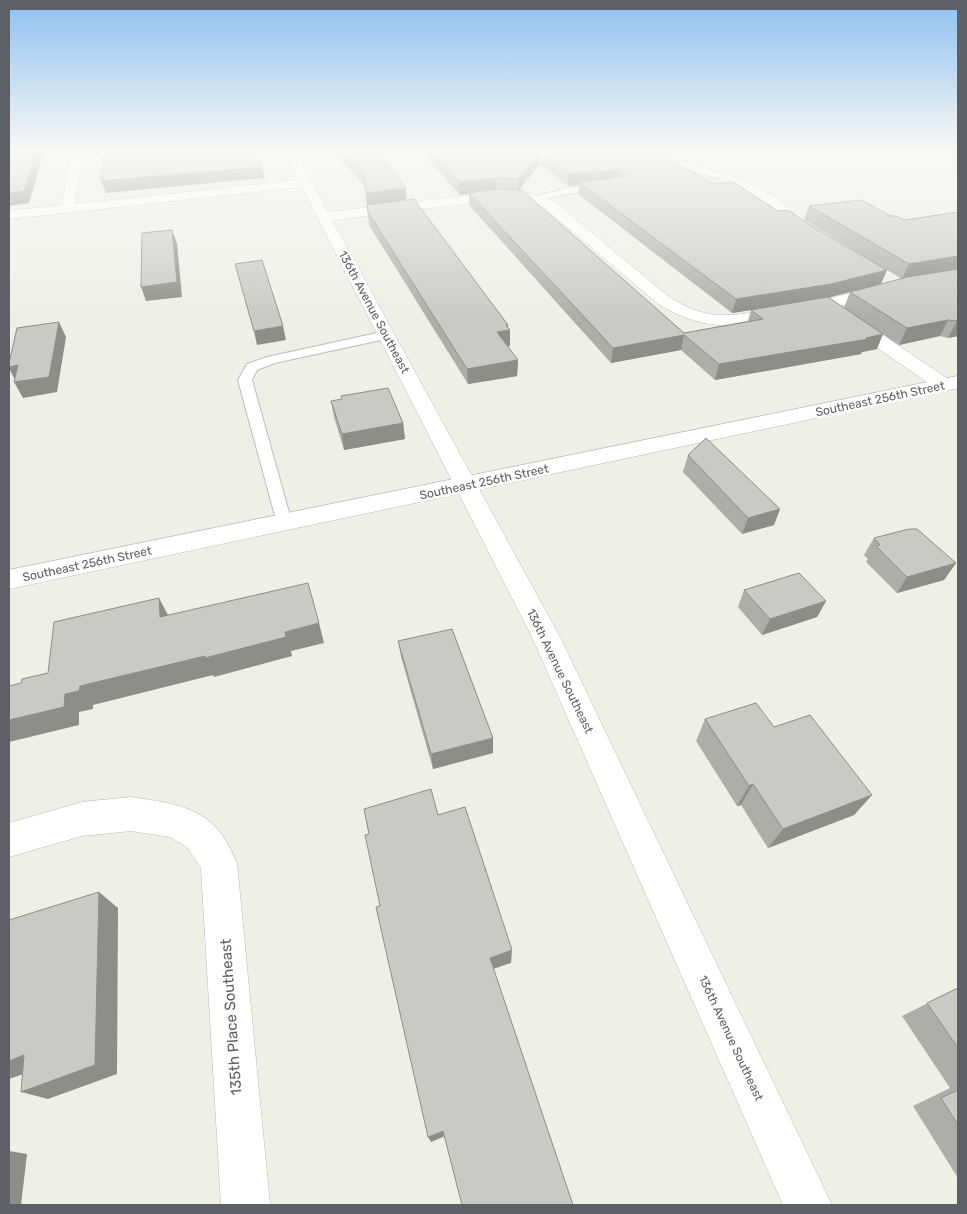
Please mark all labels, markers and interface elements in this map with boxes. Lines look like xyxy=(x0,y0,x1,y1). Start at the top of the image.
street label: 136th Avenue Southeast xyxy=(336,248,412,376)
street label: Southeast 256th Street xyxy=(814,378,946,420)
street label: Southeast 256th Street xyxy=(418,461,550,503)
street label: Southeast 256th Street xyxy=(21,543,153,585)
street label: 136th Avenue Southeast xyxy=(524,606,596,736)
street label: 135th Place Southeast xyxy=(217,938,245,1096)
street label: 136th Avenue Southeast xyxy=(696,973,766,1103)

